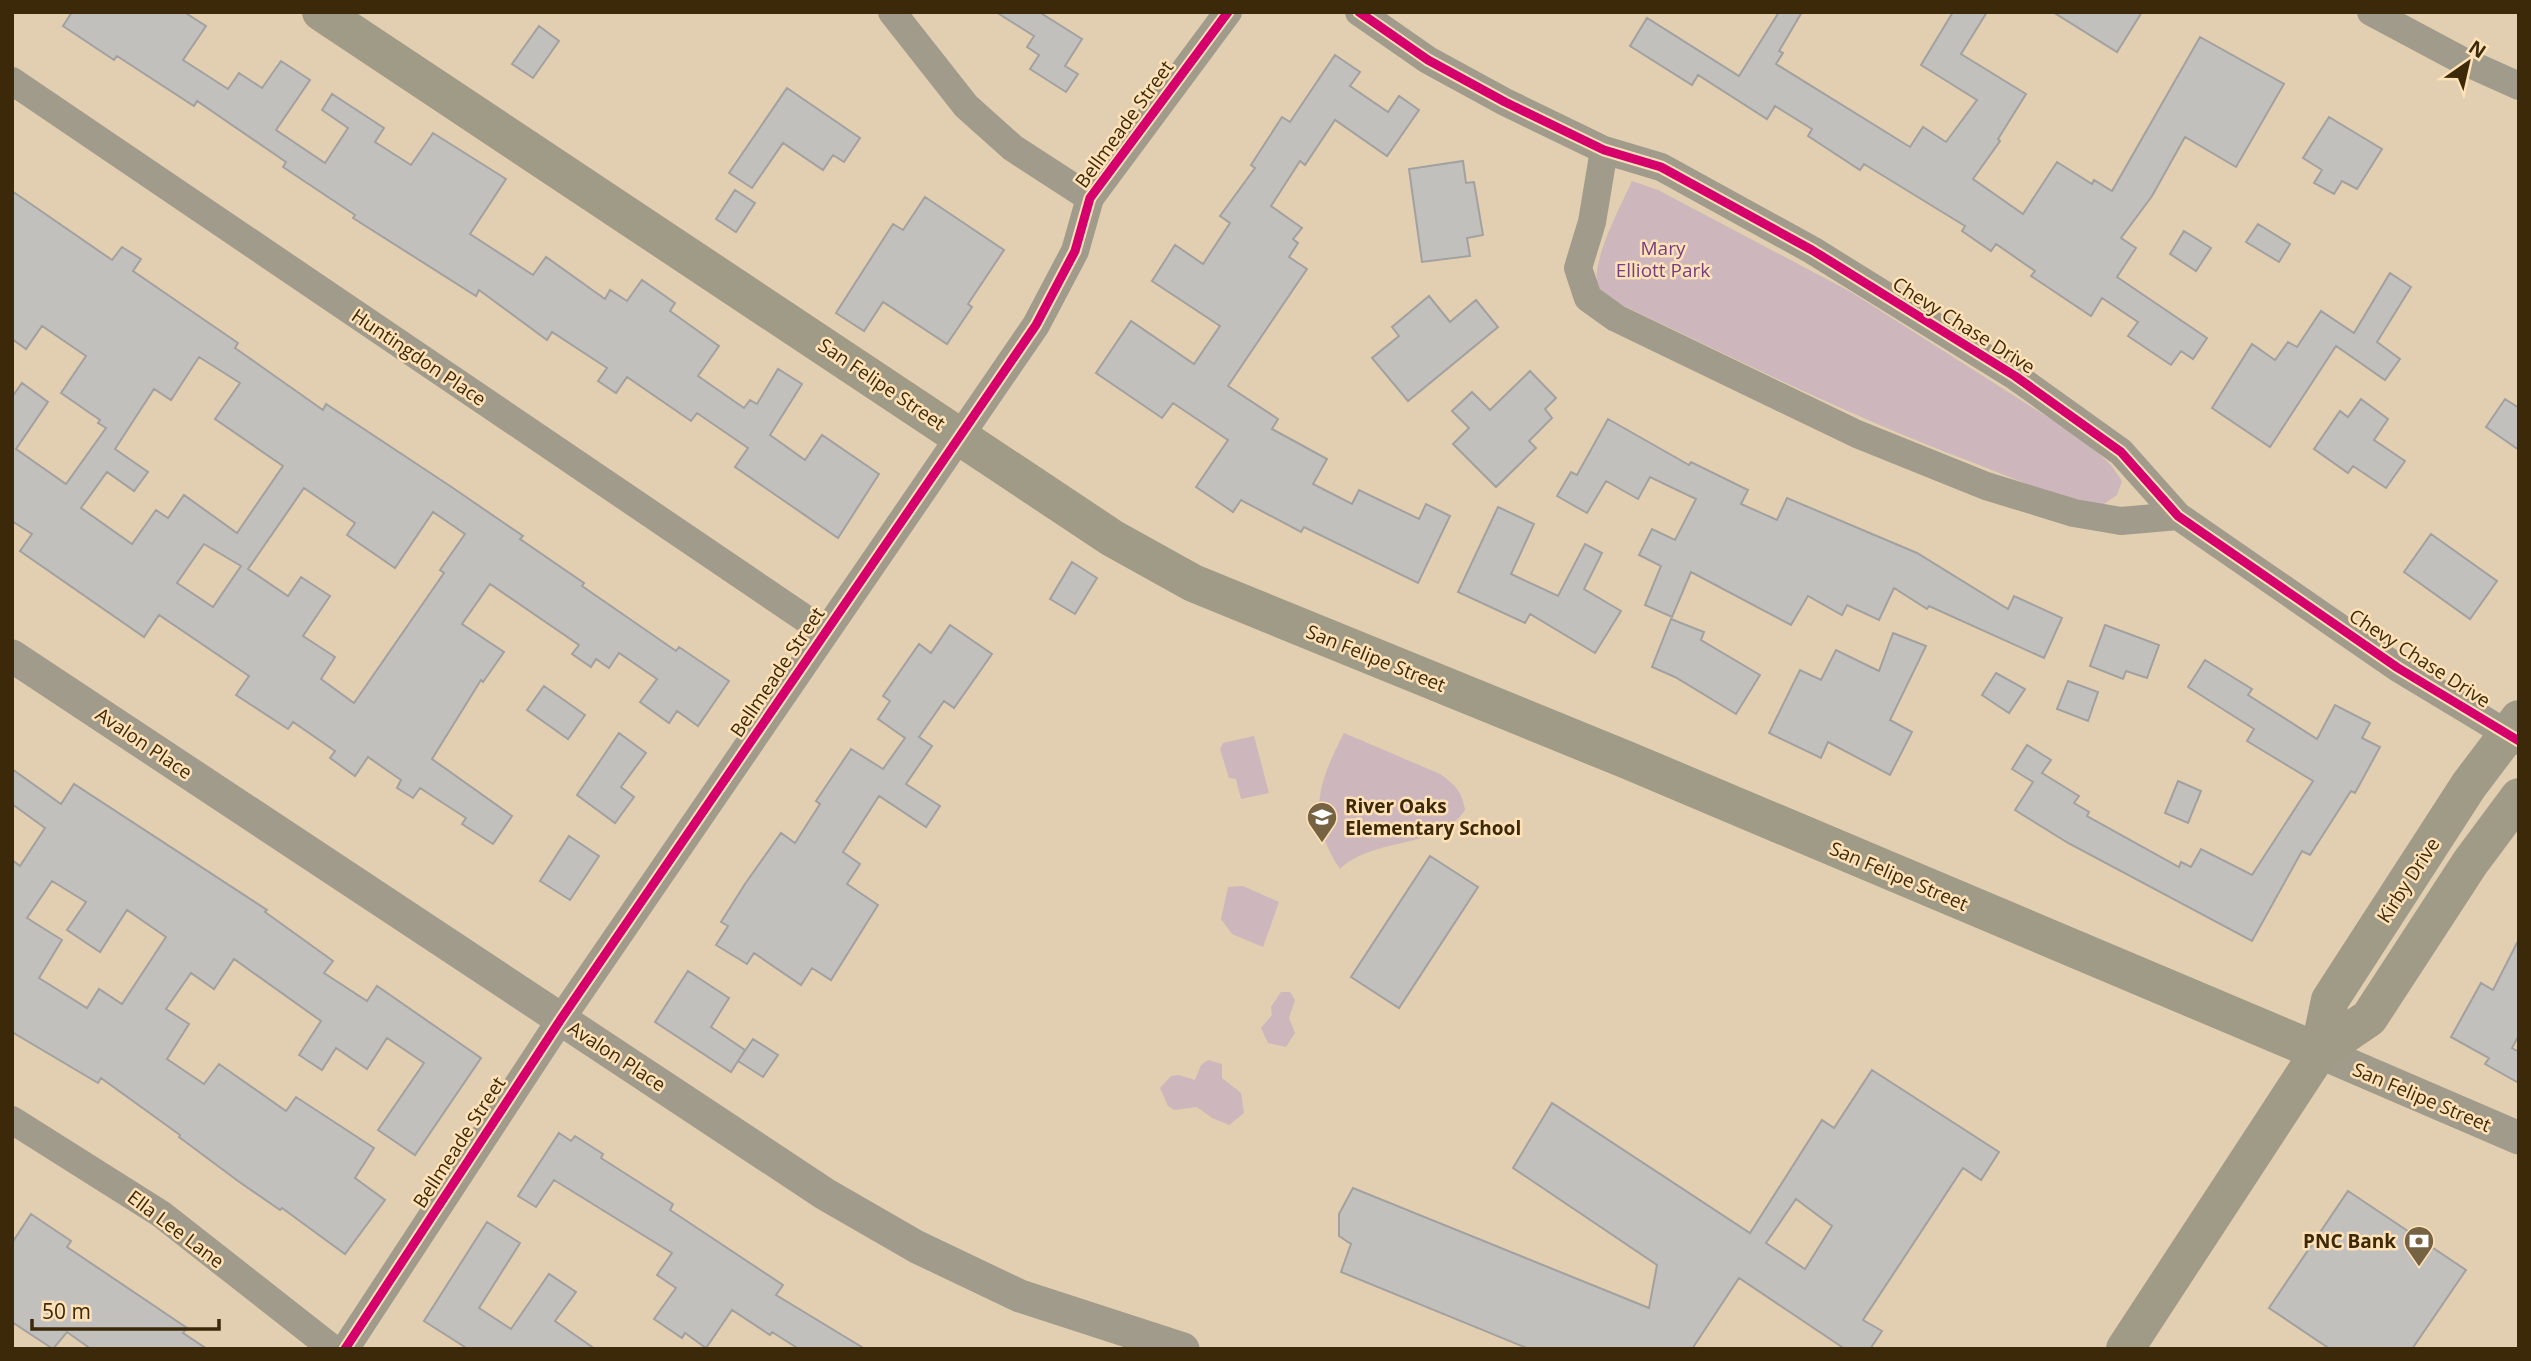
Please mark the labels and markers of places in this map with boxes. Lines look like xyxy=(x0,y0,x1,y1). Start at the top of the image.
place label: River Oaks Elementary School xyxy=(1345,793,1521,841)
school or university icon: River Oaks Elementary School xyxy=(1305,800,1339,844)
bank icon: PNC Bank xyxy=(2402,1224,2436,1268)
place label: PNC Bank xyxy=(2303,1228,2396,1254)

